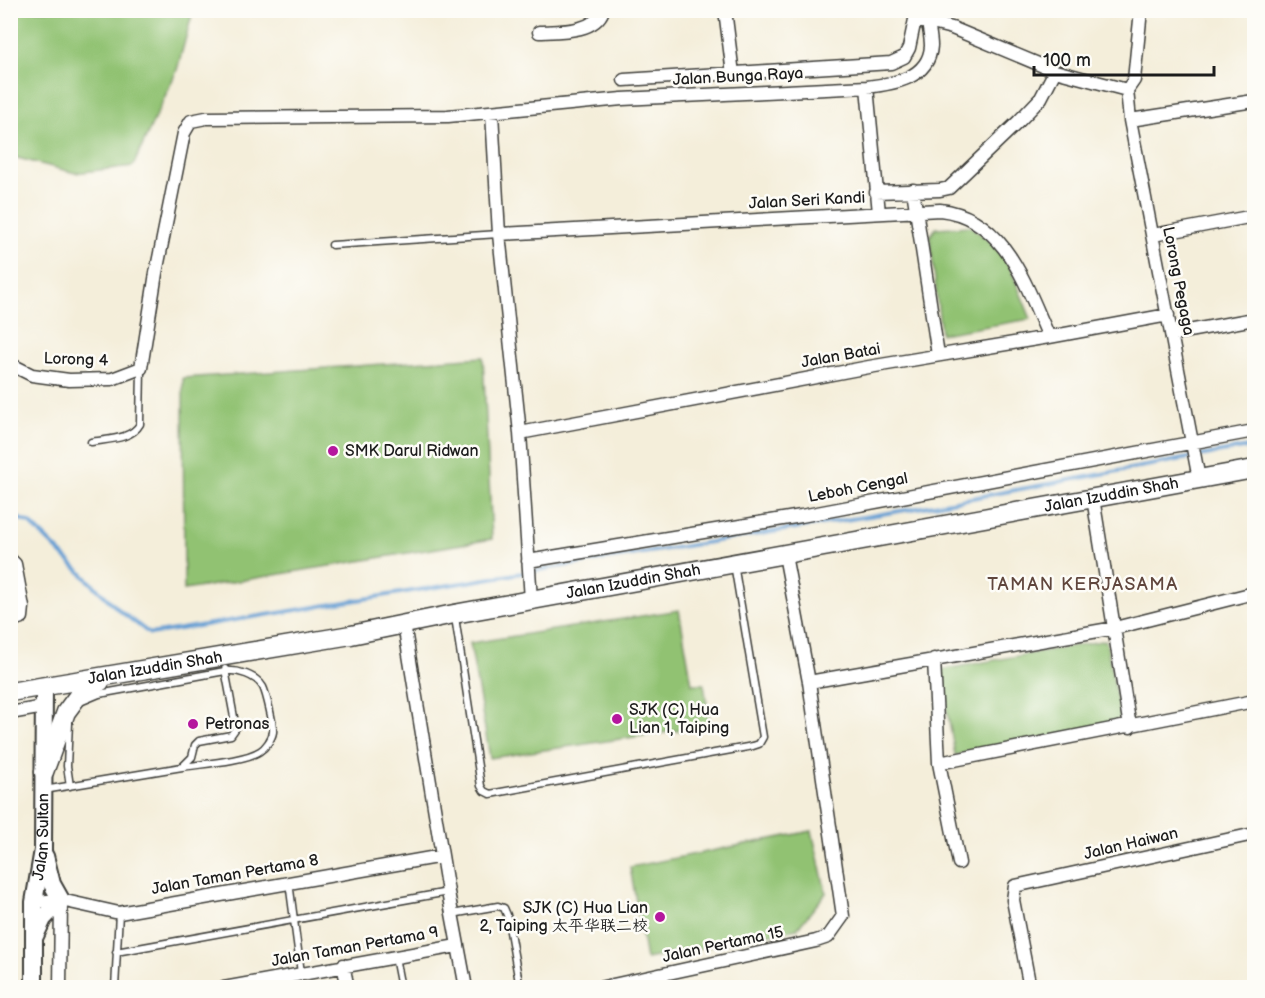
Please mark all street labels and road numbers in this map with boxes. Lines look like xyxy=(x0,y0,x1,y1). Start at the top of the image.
street label: Jalan Bunga Raya xyxy=(672,64,804,90)
street label: Jalan Seri Kandi xyxy=(748,188,866,214)
street label: Lorong Pegaga xyxy=(1158,225,1198,337)
street label: Jalan Batai xyxy=(800,340,882,372)
street label: Lorong 4 xyxy=(43,349,109,371)
street label: Leboh Cengal xyxy=(806,469,910,507)
street label: Jalan Izuddin Shah xyxy=(1043,473,1180,516)
street label: Jalan Izuddin Shah xyxy=(565,560,702,603)
street label: Jalan Izuddin Shah xyxy=(86,647,224,688)
street label: Jalan Sultan xyxy=(28,793,53,882)
street label: Jalan Haiwan xyxy=(1082,824,1180,864)
street label: Jalan Taman Pertama 8 xyxy=(150,851,320,899)
street label: Jalan Taman Pertama 9 xyxy=(270,923,440,971)
street label: Jalan Pertama 15 xyxy=(661,923,785,967)

